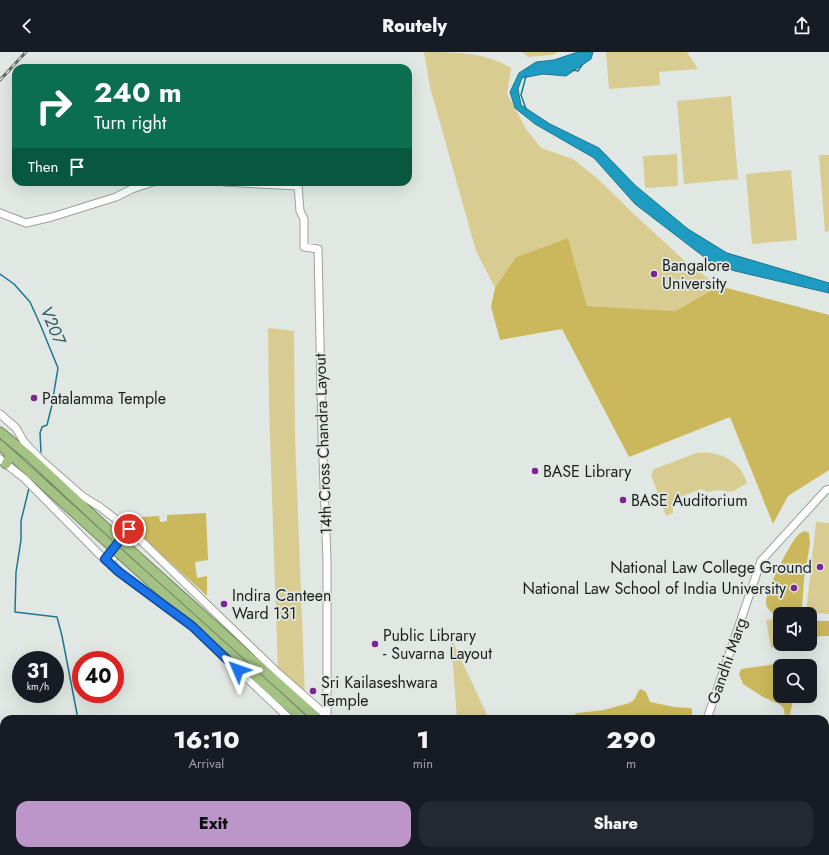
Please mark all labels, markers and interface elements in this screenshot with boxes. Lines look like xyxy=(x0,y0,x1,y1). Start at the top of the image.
text: Routely xyxy=(382,13,447,39)
icon: back xyxy=(16,15,38,37)
icon: share xyxy=(791,15,813,37)
text: 240 m xyxy=(94,72,182,113)
icon: right xyxy=(28,80,80,132)
text: Turn right xyxy=(94,110,166,136)
text: Then xyxy=(28,156,58,178)
icon: arrive xyxy=(66,156,88,178)
place label: Bangalore University xyxy=(662,254,730,295)
marker: Bangalore University xyxy=(649,269,659,279)
water label: V207 xyxy=(34,302,73,350)
street label: 14th Cross Chandra Layout xyxy=(308,353,338,535)
place label: Patalamma Temple xyxy=(42,387,166,410)
marker: Patalamma Temple xyxy=(29,393,39,403)
place label: BASE Library xyxy=(543,460,632,483)
marker: BASE Library xyxy=(530,466,540,476)
place label: BASE Auditorium xyxy=(631,489,748,512)
marker: BASE Auditorium xyxy=(618,495,628,505)
pin xyxy=(112,512,146,546)
icon: arrive xyxy=(118,518,140,540)
place label: National Law College Ground xyxy=(610,556,812,579)
marker: National Law College Ground xyxy=(815,562,825,572)
place label: National Law School of India University xyxy=(523,577,787,600)
marker: National Law School of India University xyxy=(789,583,799,593)
place label: Indira Canteen Ward 131 xyxy=(232,584,331,625)
marker: Indira Canteen Ward 131 xyxy=(219,599,229,609)
map controls xyxy=(773,607,817,703)
button: sound xyxy=(773,607,817,651)
street label: Gandhi Marg xyxy=(701,615,753,707)
place label: Public Library - Suvarna Layout xyxy=(383,624,492,665)
marker: Public Library - Suvarna Layout xyxy=(370,639,380,649)
position arrow xyxy=(217,649,259,691)
speed limit sign: 40 xyxy=(72,651,124,703)
text: 31 xyxy=(27,657,49,686)
button: search xyxy=(773,659,817,703)
place label: Sri Kailaseshwara Temple xyxy=(321,671,438,712)
text: km/h xyxy=(27,679,49,694)
marker: Sri Kailaseshwara Temple xyxy=(308,686,318,696)
text: 16:10 xyxy=(173,722,239,757)
text: 1 xyxy=(417,722,429,757)
text: 290 xyxy=(606,722,656,757)
text: Arrival xyxy=(188,754,224,773)
text: min xyxy=(413,754,433,773)
text: m xyxy=(626,754,636,773)
button: Exit xyxy=(16,801,411,847)
button: Share xyxy=(419,801,813,847)

